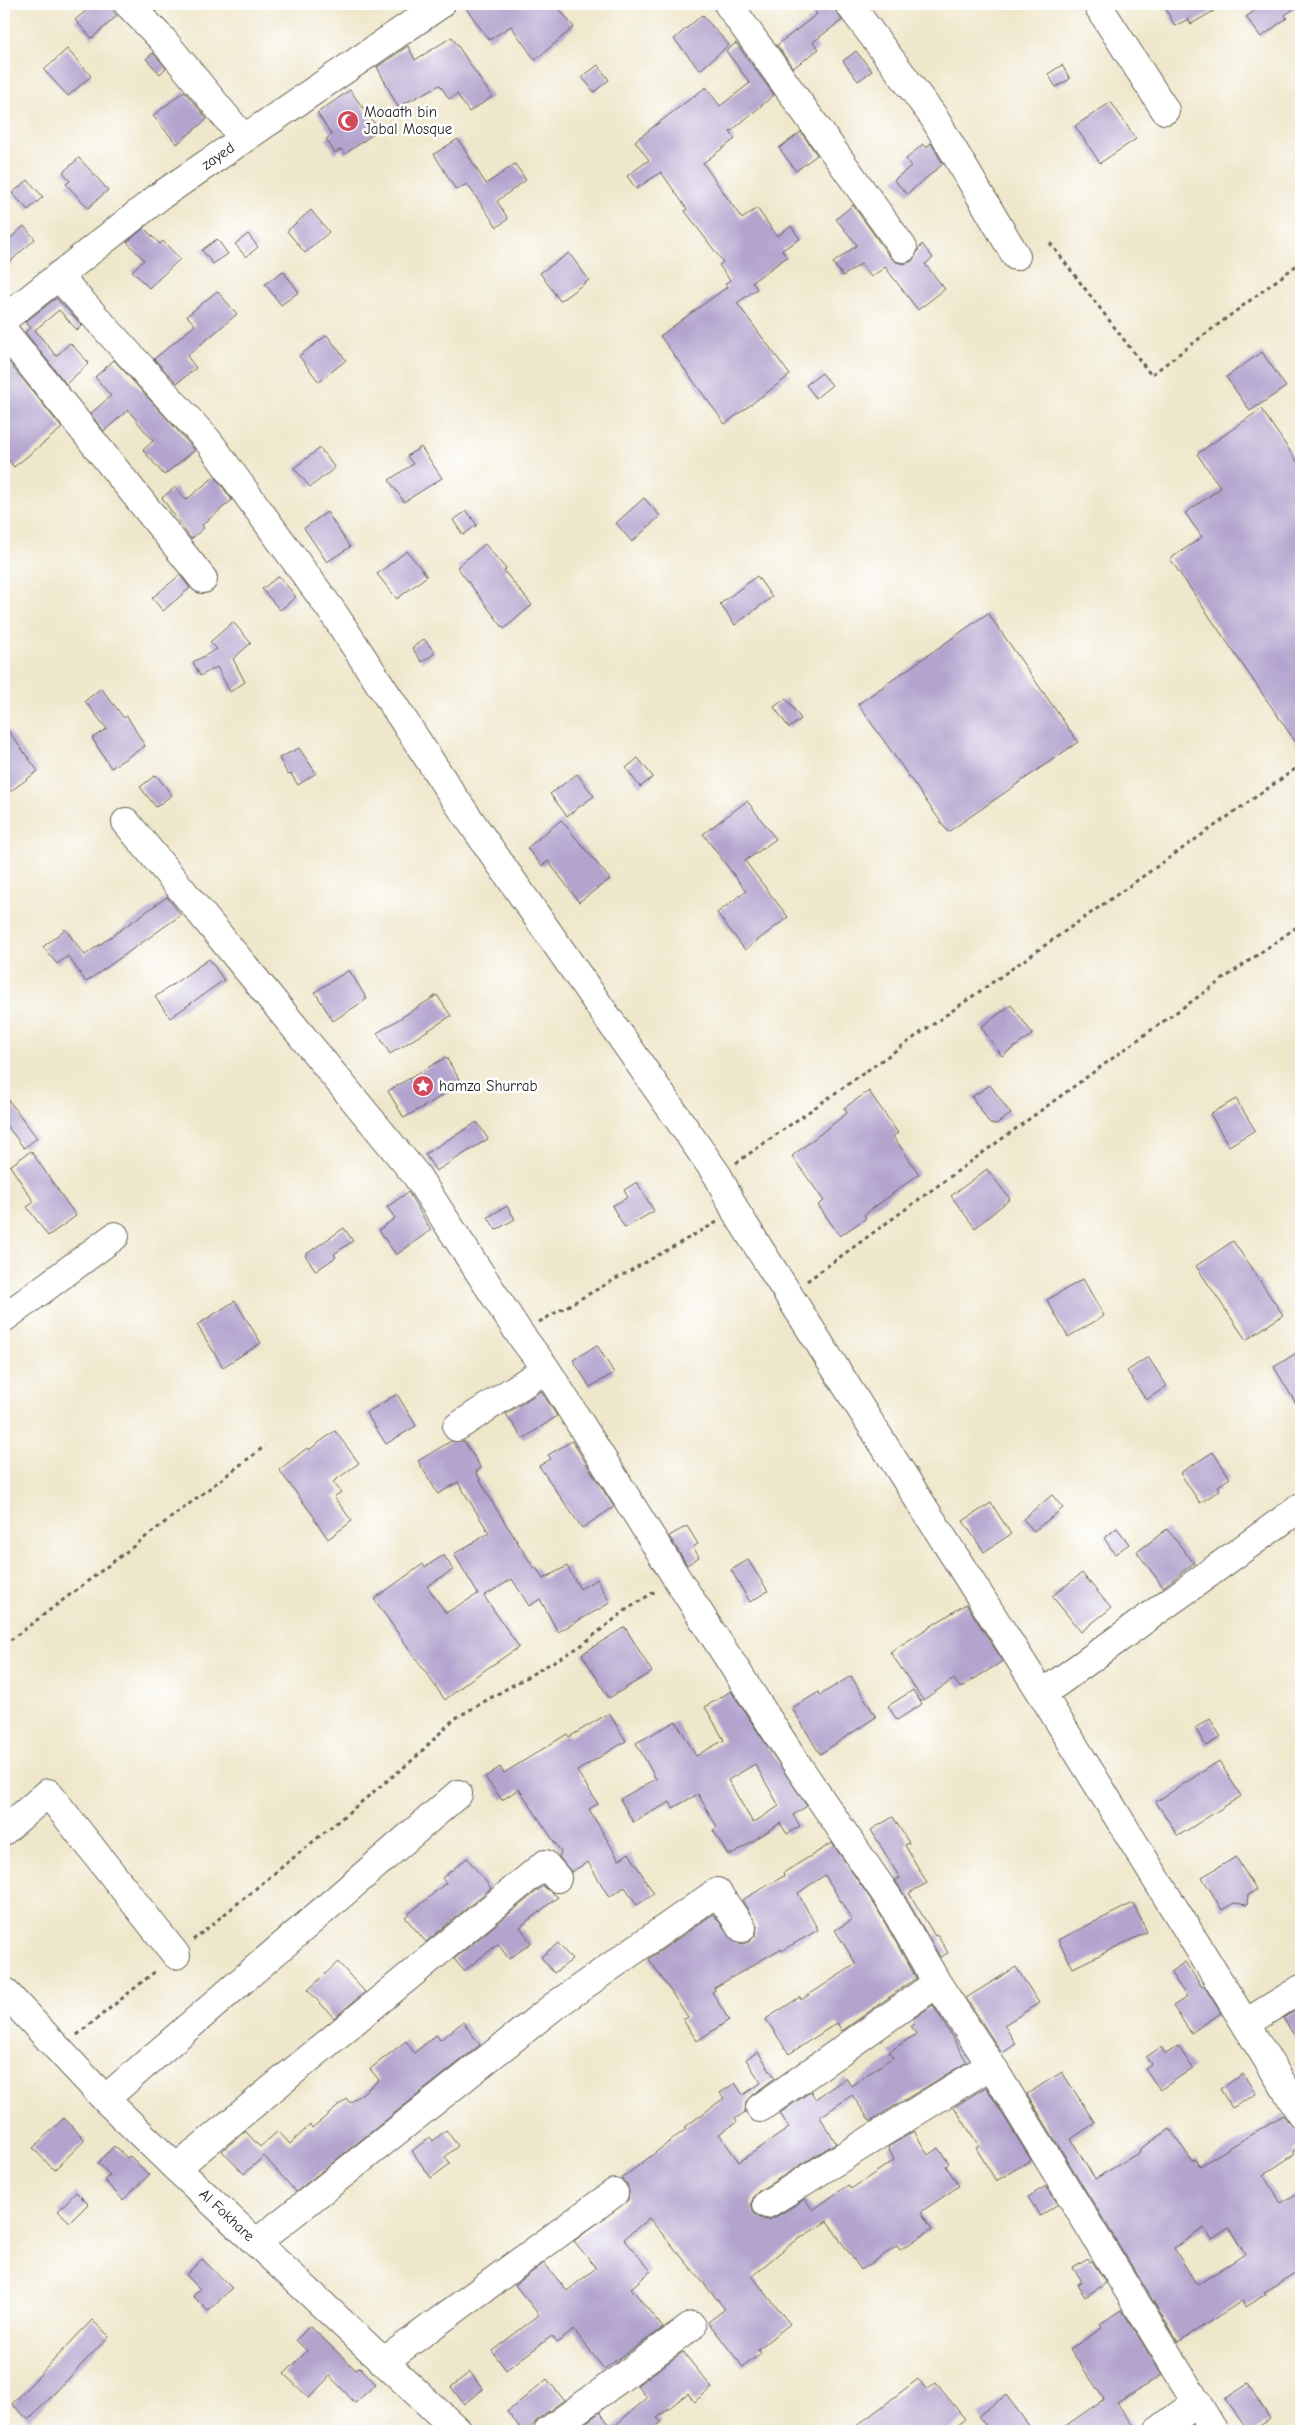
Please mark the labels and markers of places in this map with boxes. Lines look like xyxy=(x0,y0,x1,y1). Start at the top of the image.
place label: Moaath bin Jabal Mosque xyxy=(364,103,453,138)
mosque icon: Moaath bin Jabal Mosque xyxy=(336,109,360,133)
place icon: hamza Shurrab xyxy=(411,1074,435,1098)
place label: hamza Shurrab xyxy=(439,1077,537,1095)

